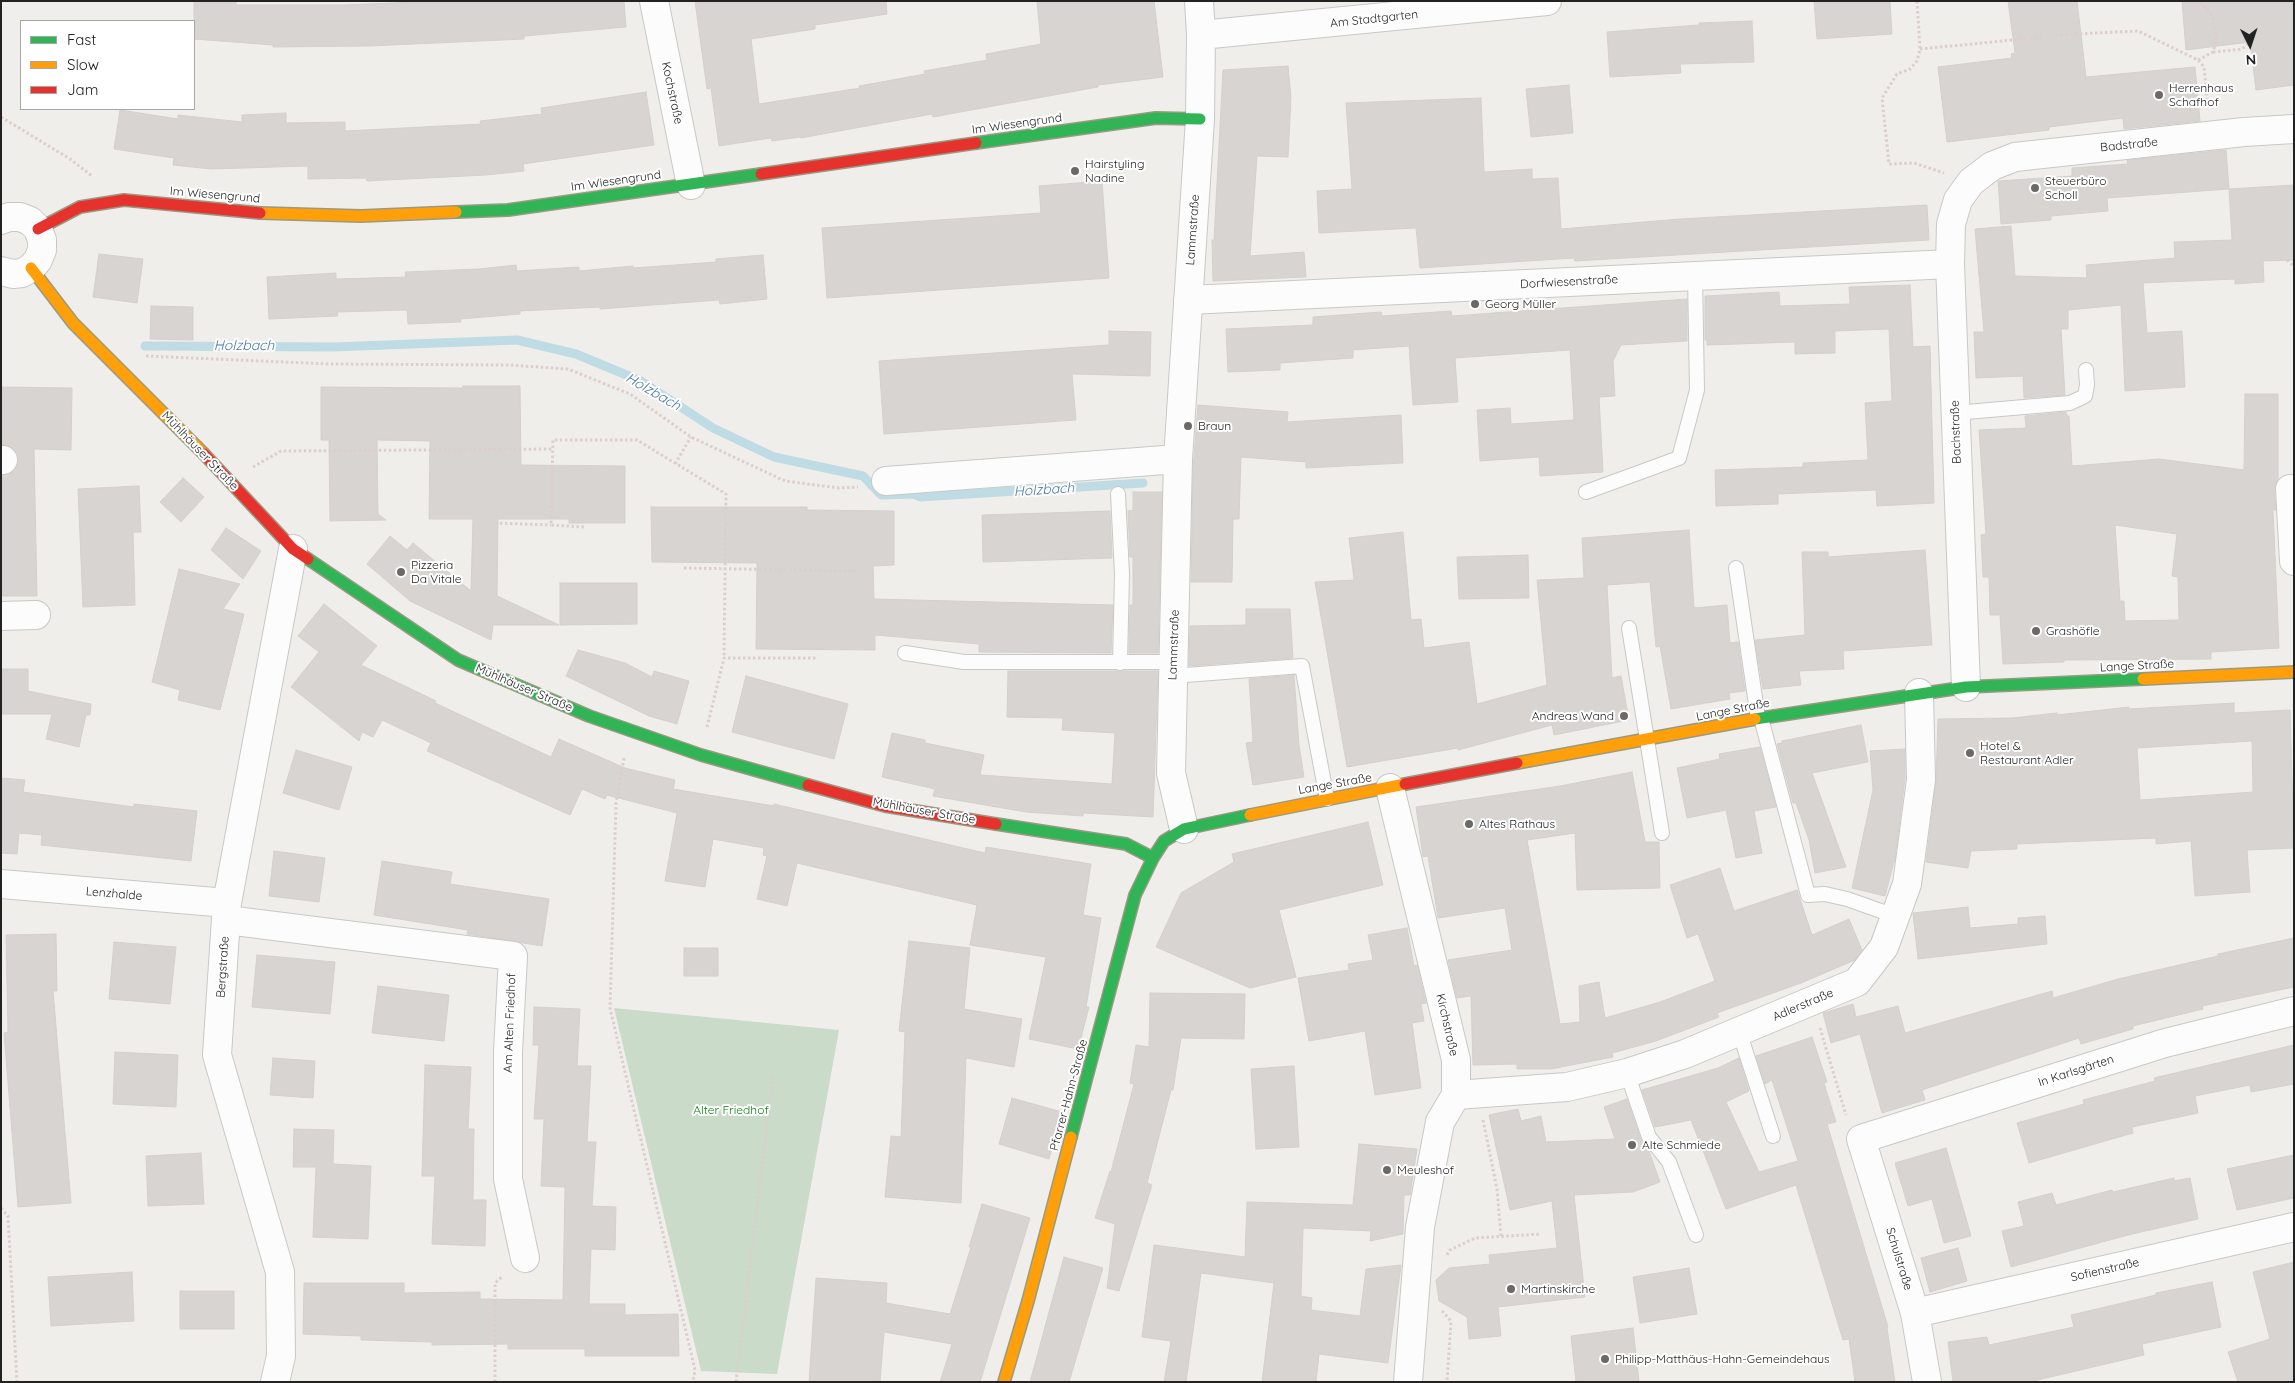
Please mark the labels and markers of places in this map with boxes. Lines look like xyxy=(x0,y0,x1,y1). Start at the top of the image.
place label: Herrenhaus Schafhof xyxy=(2169,81,2234,109)
marker: Herrenhaus Schafhof xyxy=(2153,89,2165,101)
place label: Hairstyling Nadine xyxy=(1085,157,1144,185)
marker: Hairstyling Nadine xyxy=(1069,165,1081,177)
place label: Steuerbüro Scholl xyxy=(2045,174,2106,202)
marker: Steuerbüro Scholl xyxy=(2029,182,2041,194)
place label: Georg Müller xyxy=(1485,297,1556,311)
marker: Georg Müller xyxy=(1469,298,1481,310)
place label: Braun xyxy=(1198,419,1231,433)
marker: Braun xyxy=(1182,420,1194,432)
place label: Pizzeria Da Vitale xyxy=(411,558,461,586)
marker: Pizzeria Da Vitale xyxy=(395,566,407,578)
place label: Grashöfle xyxy=(2046,624,2100,638)
marker: Grashöfle xyxy=(2030,625,2042,637)
place label: Andreas Wand xyxy=(1532,709,1614,723)
marker: Andreas Wand xyxy=(1618,710,1630,722)
place label: Hotel & Restaurant Adler xyxy=(1980,739,2074,767)
marker: Hotel & Restaurant Adler xyxy=(1964,747,1976,759)
place label: Altes Rathaus xyxy=(1479,817,1555,831)
marker: Altes Rathaus xyxy=(1463,818,1475,830)
place label: Alte Schmiede xyxy=(1642,1138,1721,1152)
marker: Alte Schmiede xyxy=(1626,1139,1638,1151)
place label: Meuleshof xyxy=(1397,1163,1454,1177)
marker: Meuleshof xyxy=(1381,1164,1393,1176)
place label: Martinskirche xyxy=(1521,1282,1595,1296)
marker: Martinskirche xyxy=(1505,1283,1517,1295)
place label: Philipp-Matthäus-Hahn-Gemeindehaus xyxy=(1615,1352,1830,1366)
marker: Philipp-Matthäus-Hahn-Gemeindehaus xyxy=(1599,1353,1611,1365)

